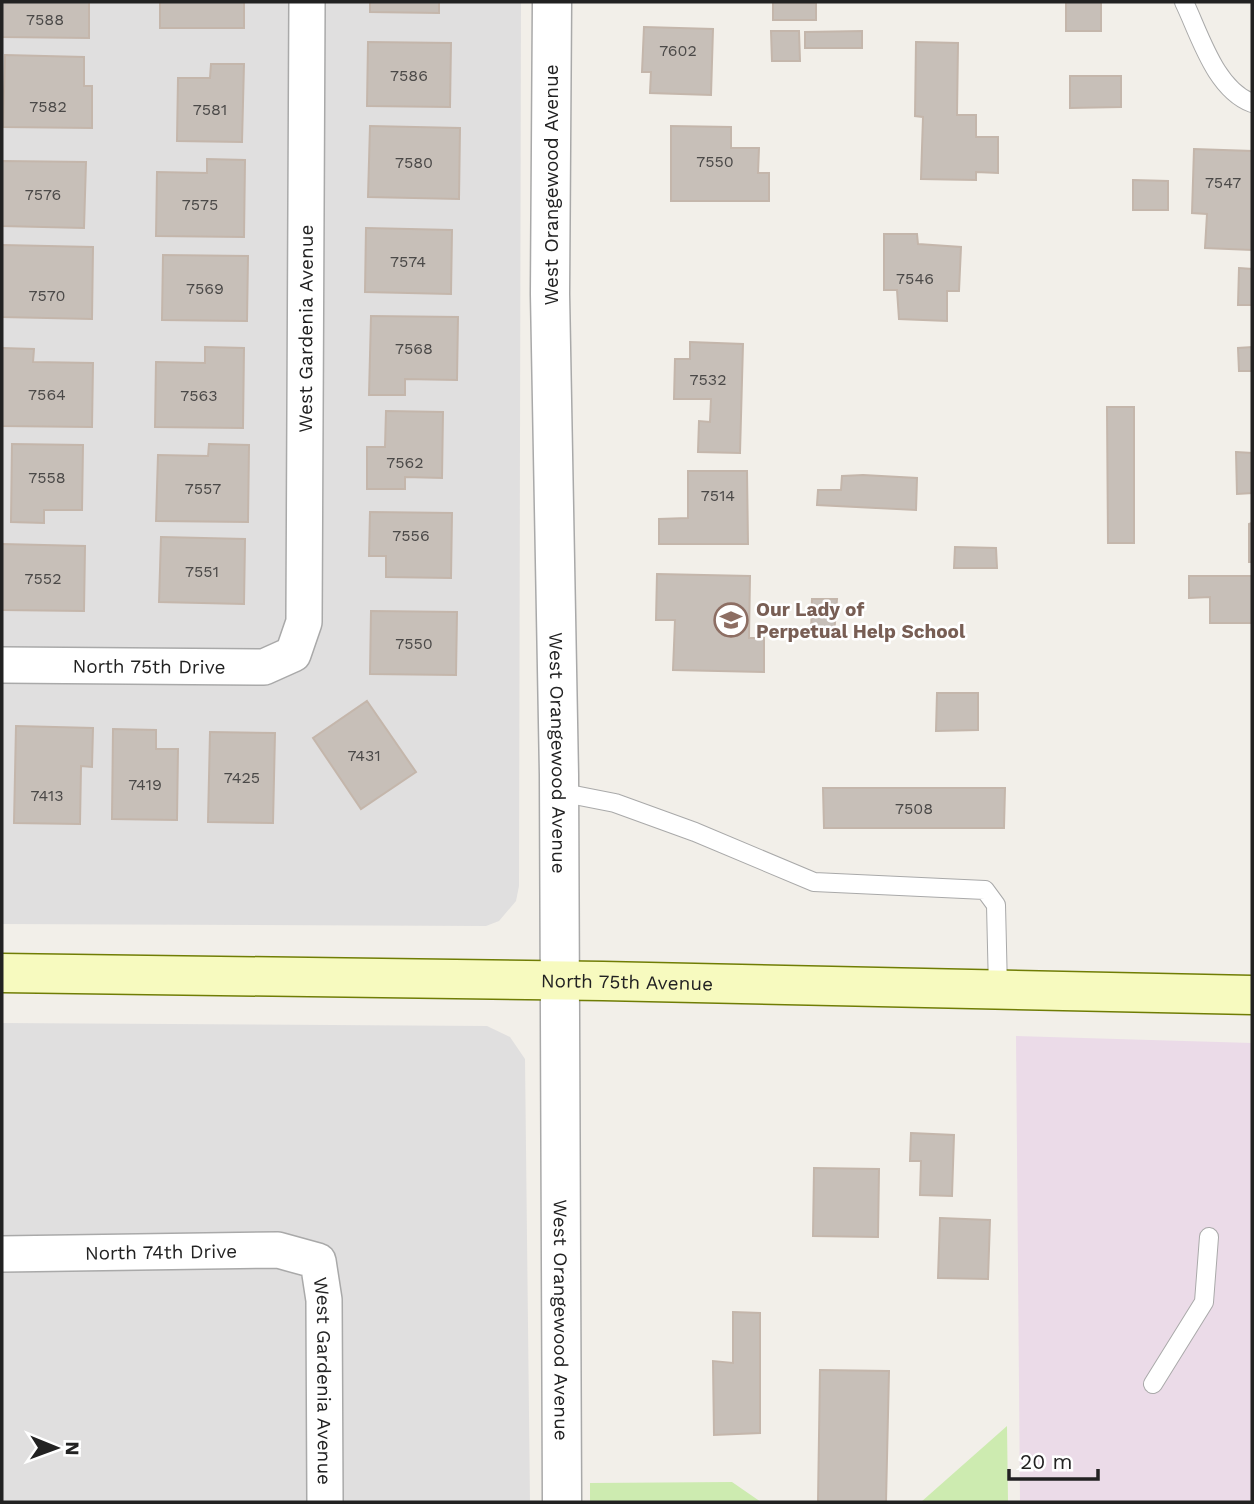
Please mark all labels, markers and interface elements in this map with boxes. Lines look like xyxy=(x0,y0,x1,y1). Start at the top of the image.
house number: 7588 xyxy=(26,10,64,29)
house number: 7602 xyxy=(659,41,697,60)
street label: West Orangewood Avenue xyxy=(540,64,563,306)
house number: 7586 xyxy=(390,66,428,85)
house number: 7582 xyxy=(29,97,67,116)
house number: 7581 xyxy=(193,100,227,119)
house number: 7550 xyxy=(696,152,734,171)
house number: 7580 xyxy=(395,153,433,172)
house number: 7547 xyxy=(1205,173,1241,192)
house number: 7576 xyxy=(25,185,61,204)
house number: 7575 xyxy=(182,195,218,214)
street label: West Gardenia Avenue xyxy=(293,225,317,433)
house number: 7574 xyxy=(390,252,426,271)
house number: 7546 xyxy=(896,269,934,288)
house number: 7569 xyxy=(186,279,224,298)
house number: 7570 xyxy=(29,286,65,305)
house number: 7568 xyxy=(395,339,433,358)
house number: 7532 xyxy=(690,370,726,389)
house number: 7564 xyxy=(28,385,66,404)
house number: 7563 xyxy=(180,386,218,405)
house number: 7562 xyxy=(386,453,424,472)
house number: 7558 xyxy=(28,468,66,487)
house number: 7557 xyxy=(185,479,221,498)
house number: 7514 xyxy=(701,486,735,505)
house number: 7556 xyxy=(392,526,430,545)
house number: 7551 xyxy=(185,562,219,581)
house number: 7552 xyxy=(25,569,61,588)
place label: Our Lady of Perpetual Help School xyxy=(756,598,966,643)
school or university icon: Our Lady of Perpetual Help School xyxy=(712,601,750,639)
street label: West Orangewood Avenue xyxy=(545,632,571,874)
house number: 7550 xyxy=(395,634,433,653)
street label: North 75th Drive xyxy=(72,654,226,678)
house number: 7431 xyxy=(347,746,381,765)
house number: 7425 xyxy=(224,768,260,787)
house number: 7419 xyxy=(128,775,162,794)
house number: 7413 xyxy=(31,786,64,805)
house number: 7508 xyxy=(895,799,933,818)
street label: North 75th Avenue xyxy=(541,969,713,995)
street label: West Orangewood Avenue xyxy=(549,1199,573,1441)
street label: North 74th Drive xyxy=(85,1239,237,1264)
street label: West Gardenia Avenue xyxy=(309,1276,336,1485)
north arrow xyxy=(21,1413,91,1483)
scale bar xyxy=(1009,1438,1098,1482)
text: N xyxy=(61,1441,84,1456)
text: 20 m xyxy=(1020,1449,1072,1474)

